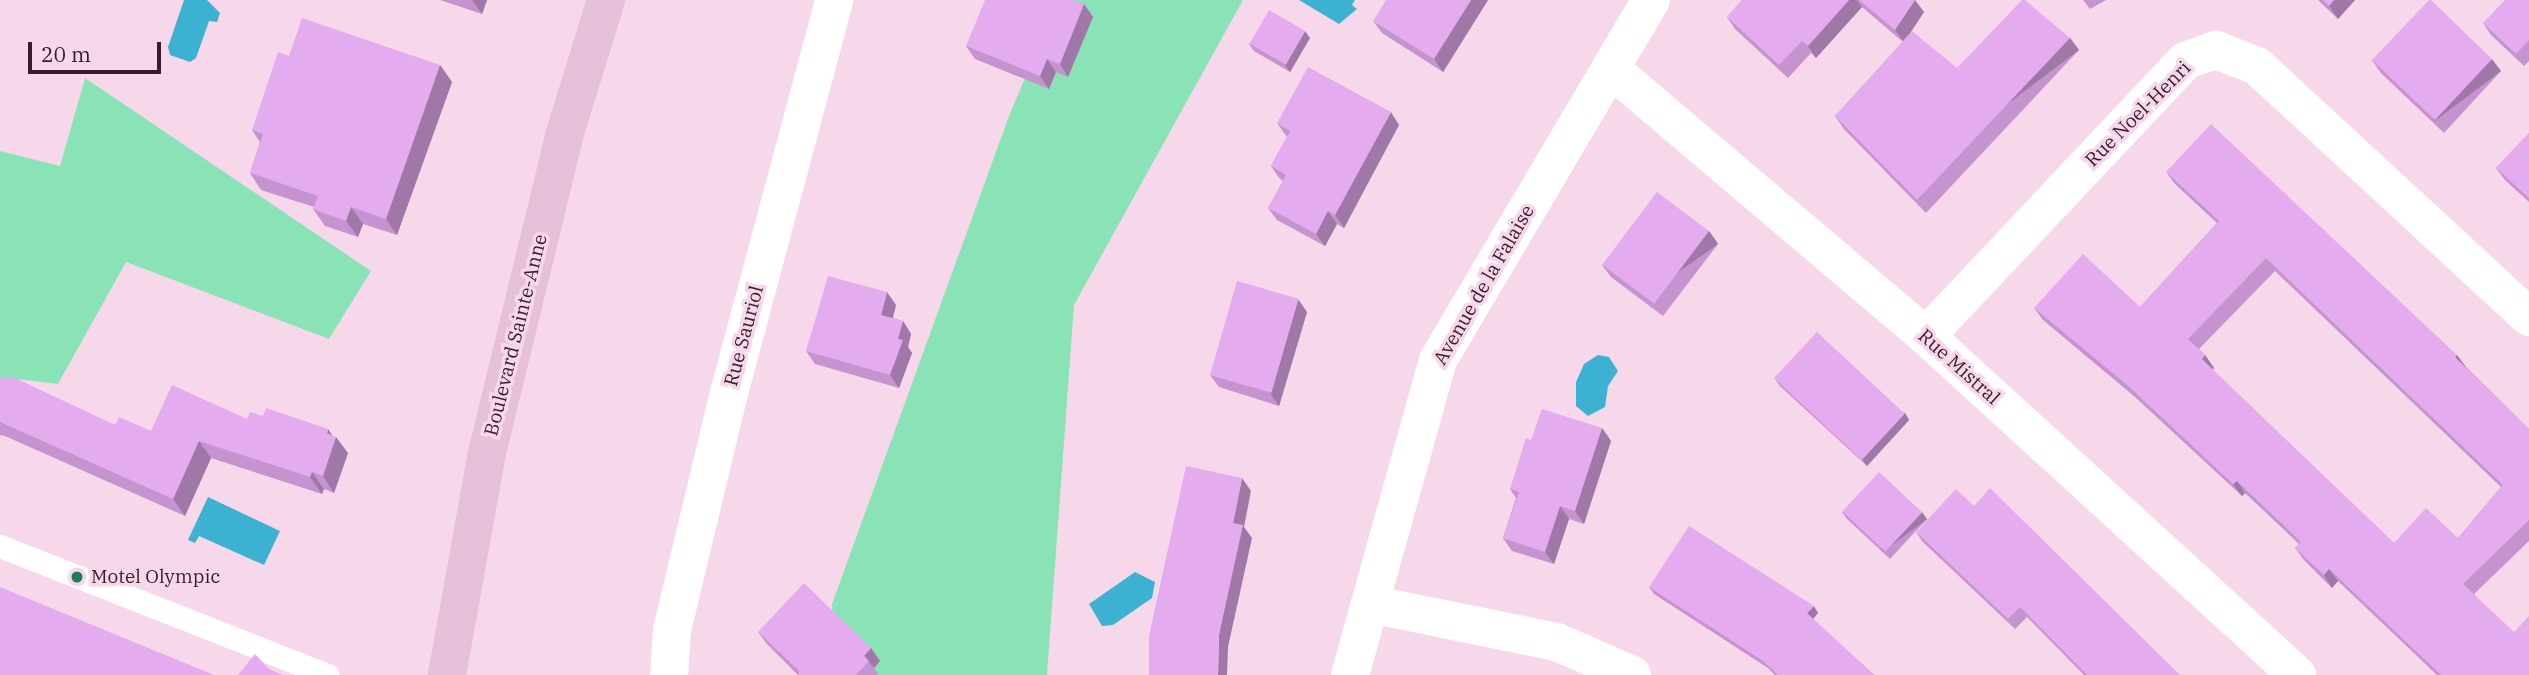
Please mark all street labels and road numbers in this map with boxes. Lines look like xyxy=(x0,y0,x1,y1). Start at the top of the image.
street label: Rue Noel-Henri xyxy=(2081,57,2195,171)
street label: Avenue de la Falaise xyxy=(1429,201,1539,369)
street label: Boulevard Sainte-Anne xyxy=(480,232,552,438)
street label: Rue Sauriol xyxy=(720,283,768,389)
street label: Rue Mistral xyxy=(1914,324,2004,410)

